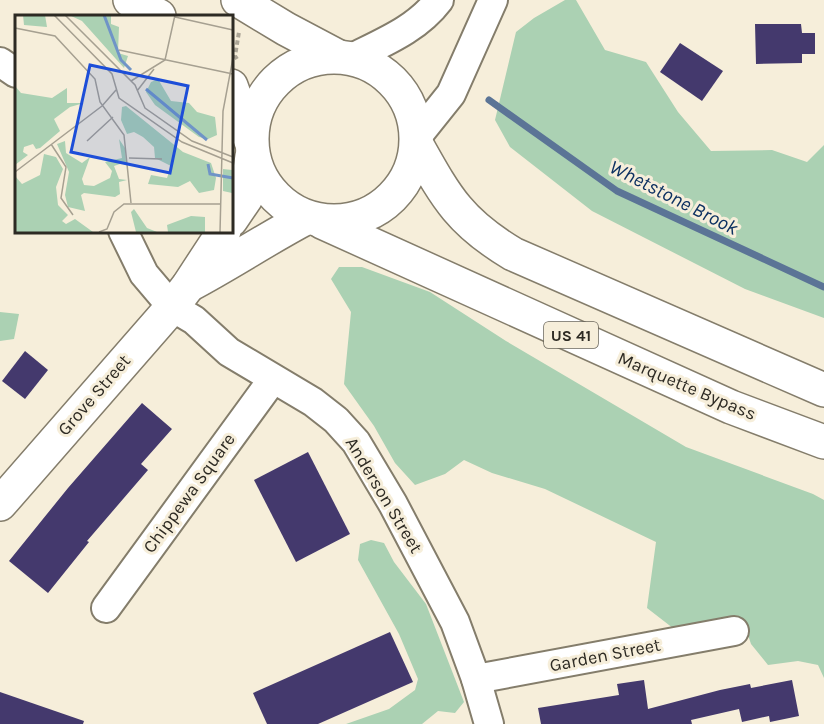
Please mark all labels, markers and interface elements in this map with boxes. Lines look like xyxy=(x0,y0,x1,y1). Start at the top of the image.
inset map xyxy=(15,15,232,232)
water label: Whetstone Brook xyxy=(606,155,743,240)
road number: US 41 xyxy=(544,322,598,348)
street label: Marquette Bypass xyxy=(614,347,760,425)
street label: Grove Street xyxy=(53,350,135,440)
street label: Chippewa Square xyxy=(138,429,240,557)
street label: Anderson Street xyxy=(341,433,427,557)
street label: Garden Street xyxy=(548,633,663,677)

